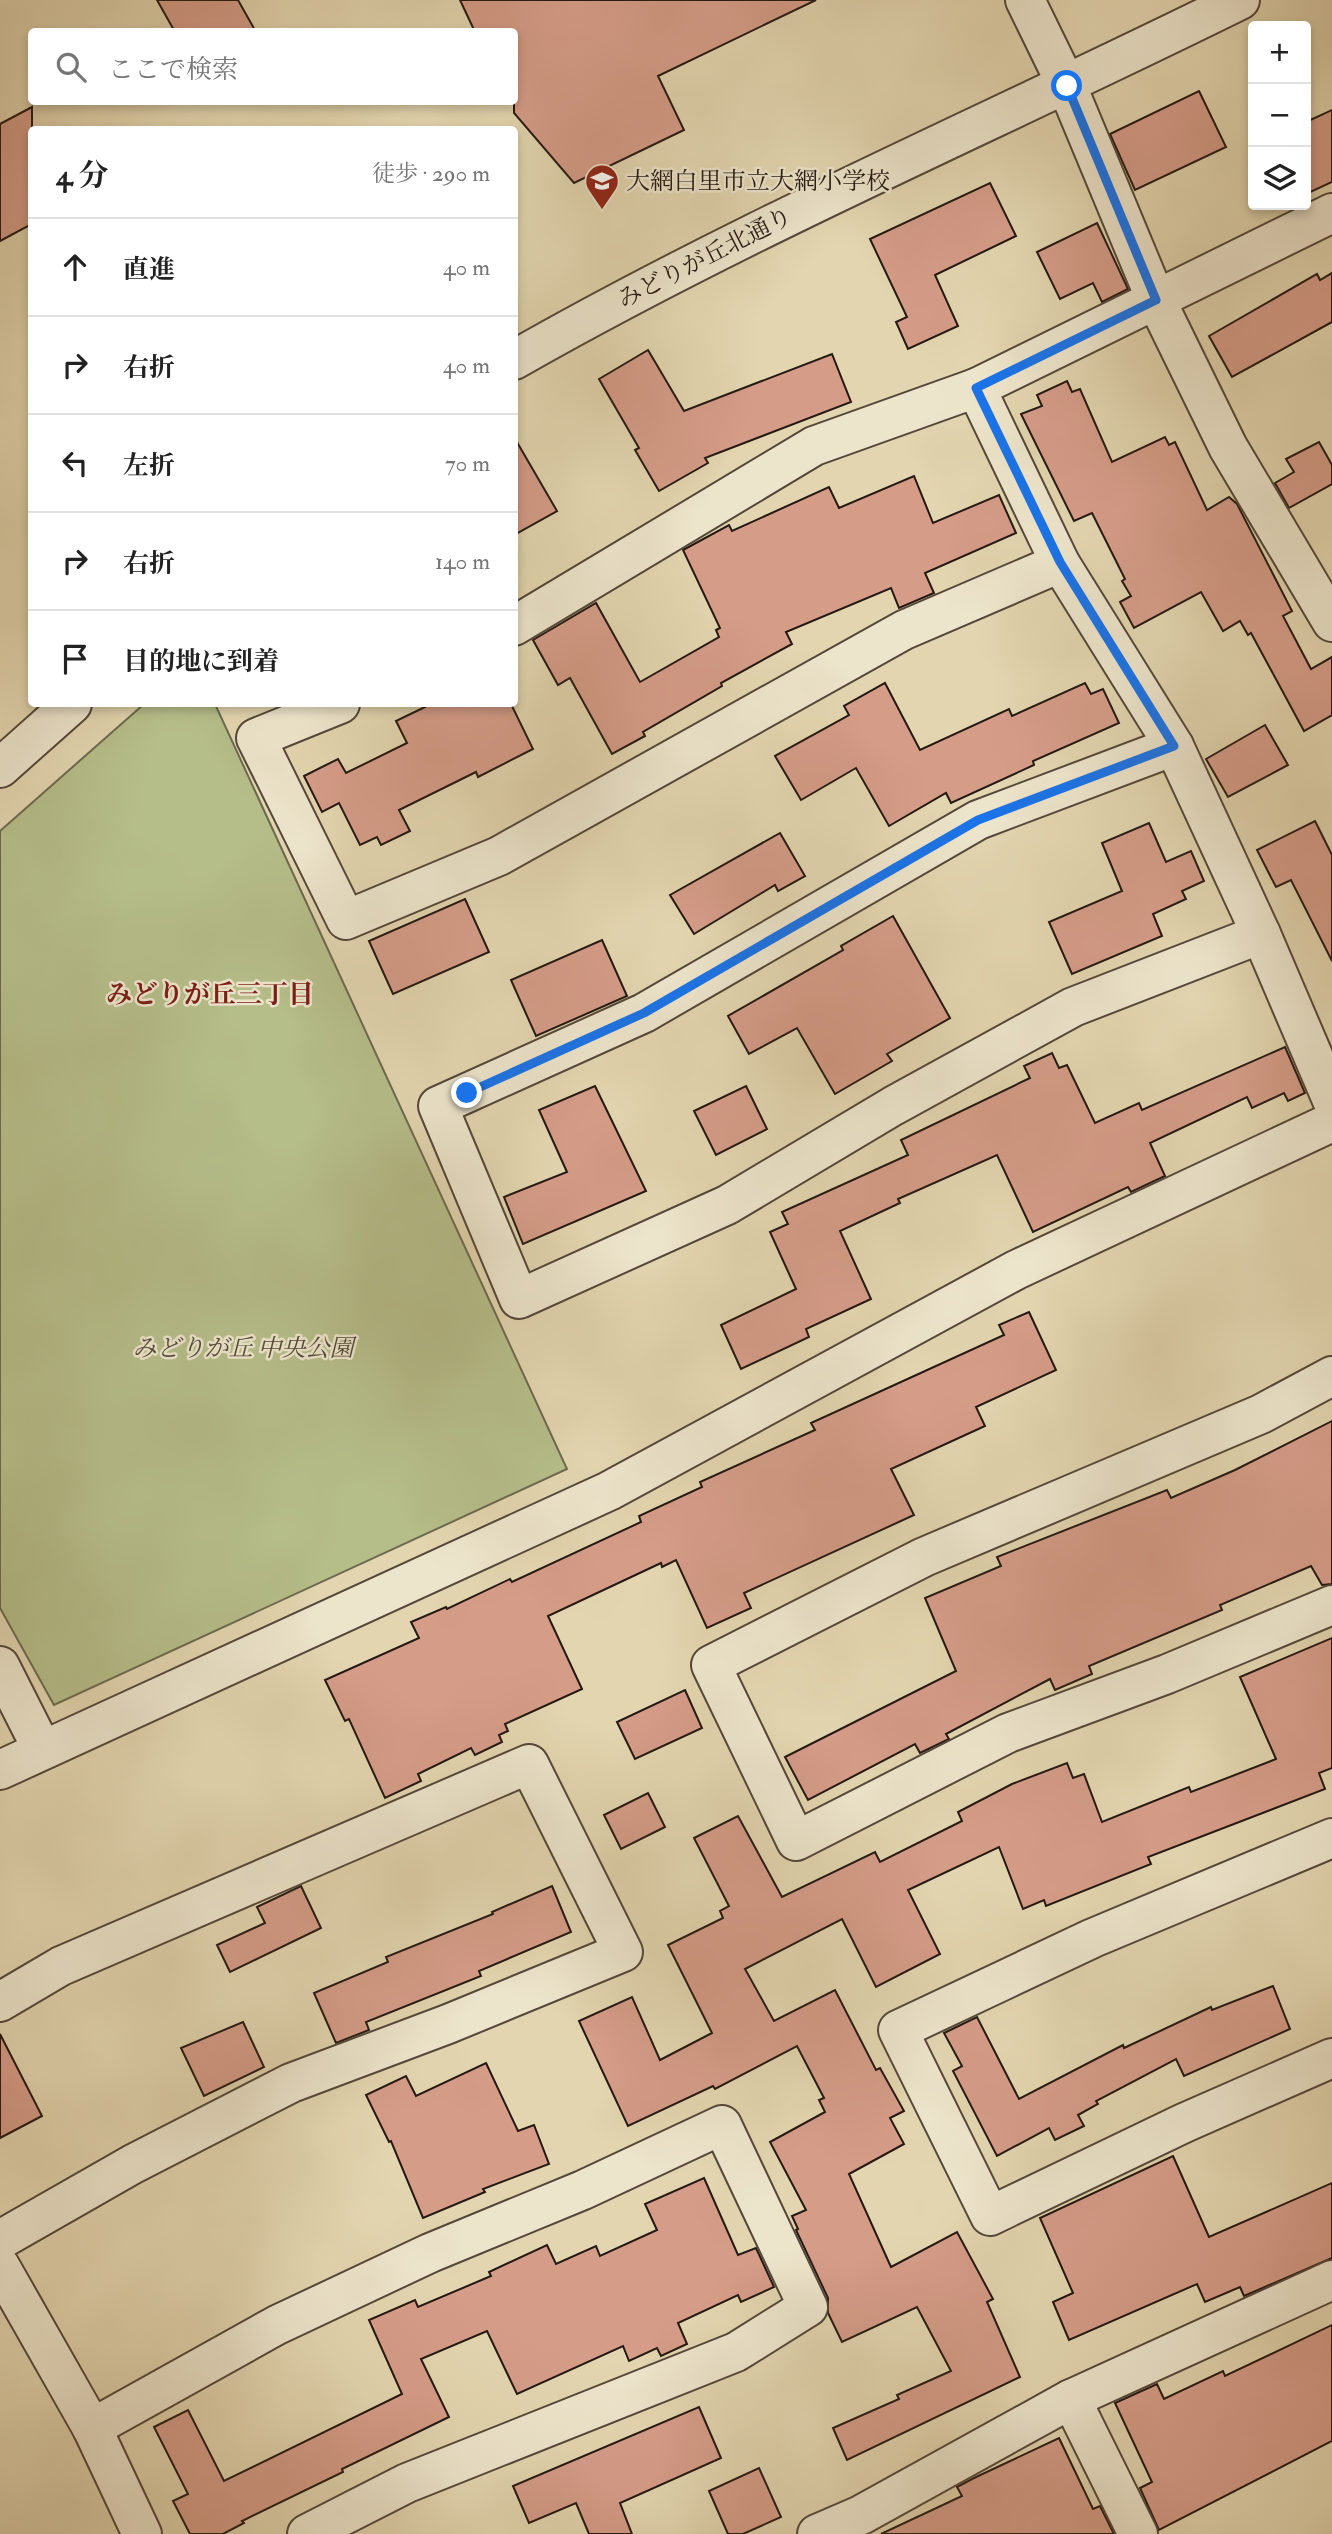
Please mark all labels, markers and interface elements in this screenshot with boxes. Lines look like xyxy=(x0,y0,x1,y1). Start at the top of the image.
map controls xyxy=(1248,21,1311,210)
button: + xyxy=(1248,21,1311,84)
search box xyxy=(28,28,518,105)
icon: search xyxy=(52,48,90,86)
text: ここで検索 xyxy=(108,54,238,86)
route start xyxy=(1051,70,1082,101)
button: − xyxy=(1248,84,1311,147)
button: layers xyxy=(1248,147,1311,210)
text: 4 分 xyxy=(56,157,109,194)
text: 徒歩 · 290 m xyxy=(372,159,490,188)
school or university icon: 大網白里市立大網小学校 xyxy=(583,162,621,211)
place label: 大網白里市立大網小学校 xyxy=(626,166,890,197)
street label: みどりが丘北通り xyxy=(612,201,798,315)
icon: ahead xyxy=(56,248,94,286)
text: 40 m xyxy=(443,253,490,282)
text: 直進 xyxy=(123,254,175,286)
icon: right xyxy=(56,346,94,384)
text: 40 m xyxy=(443,351,490,380)
text: 右折 xyxy=(123,352,175,384)
icon: left xyxy=(56,444,94,482)
text: 70 m xyxy=(445,449,490,478)
text: 左折 xyxy=(123,450,175,482)
icon: right xyxy=(56,542,94,580)
text: 140 m xyxy=(435,547,490,576)
text: 右折 xyxy=(123,548,175,580)
icon: arrive xyxy=(56,640,94,678)
text: 目的地に到着 xyxy=(123,646,279,678)
district label: みどりが丘三丁目 xyxy=(106,979,314,1011)
route end xyxy=(451,1077,482,1108)
park label: みどりが丘 中央公園 xyxy=(132,1333,358,1364)

